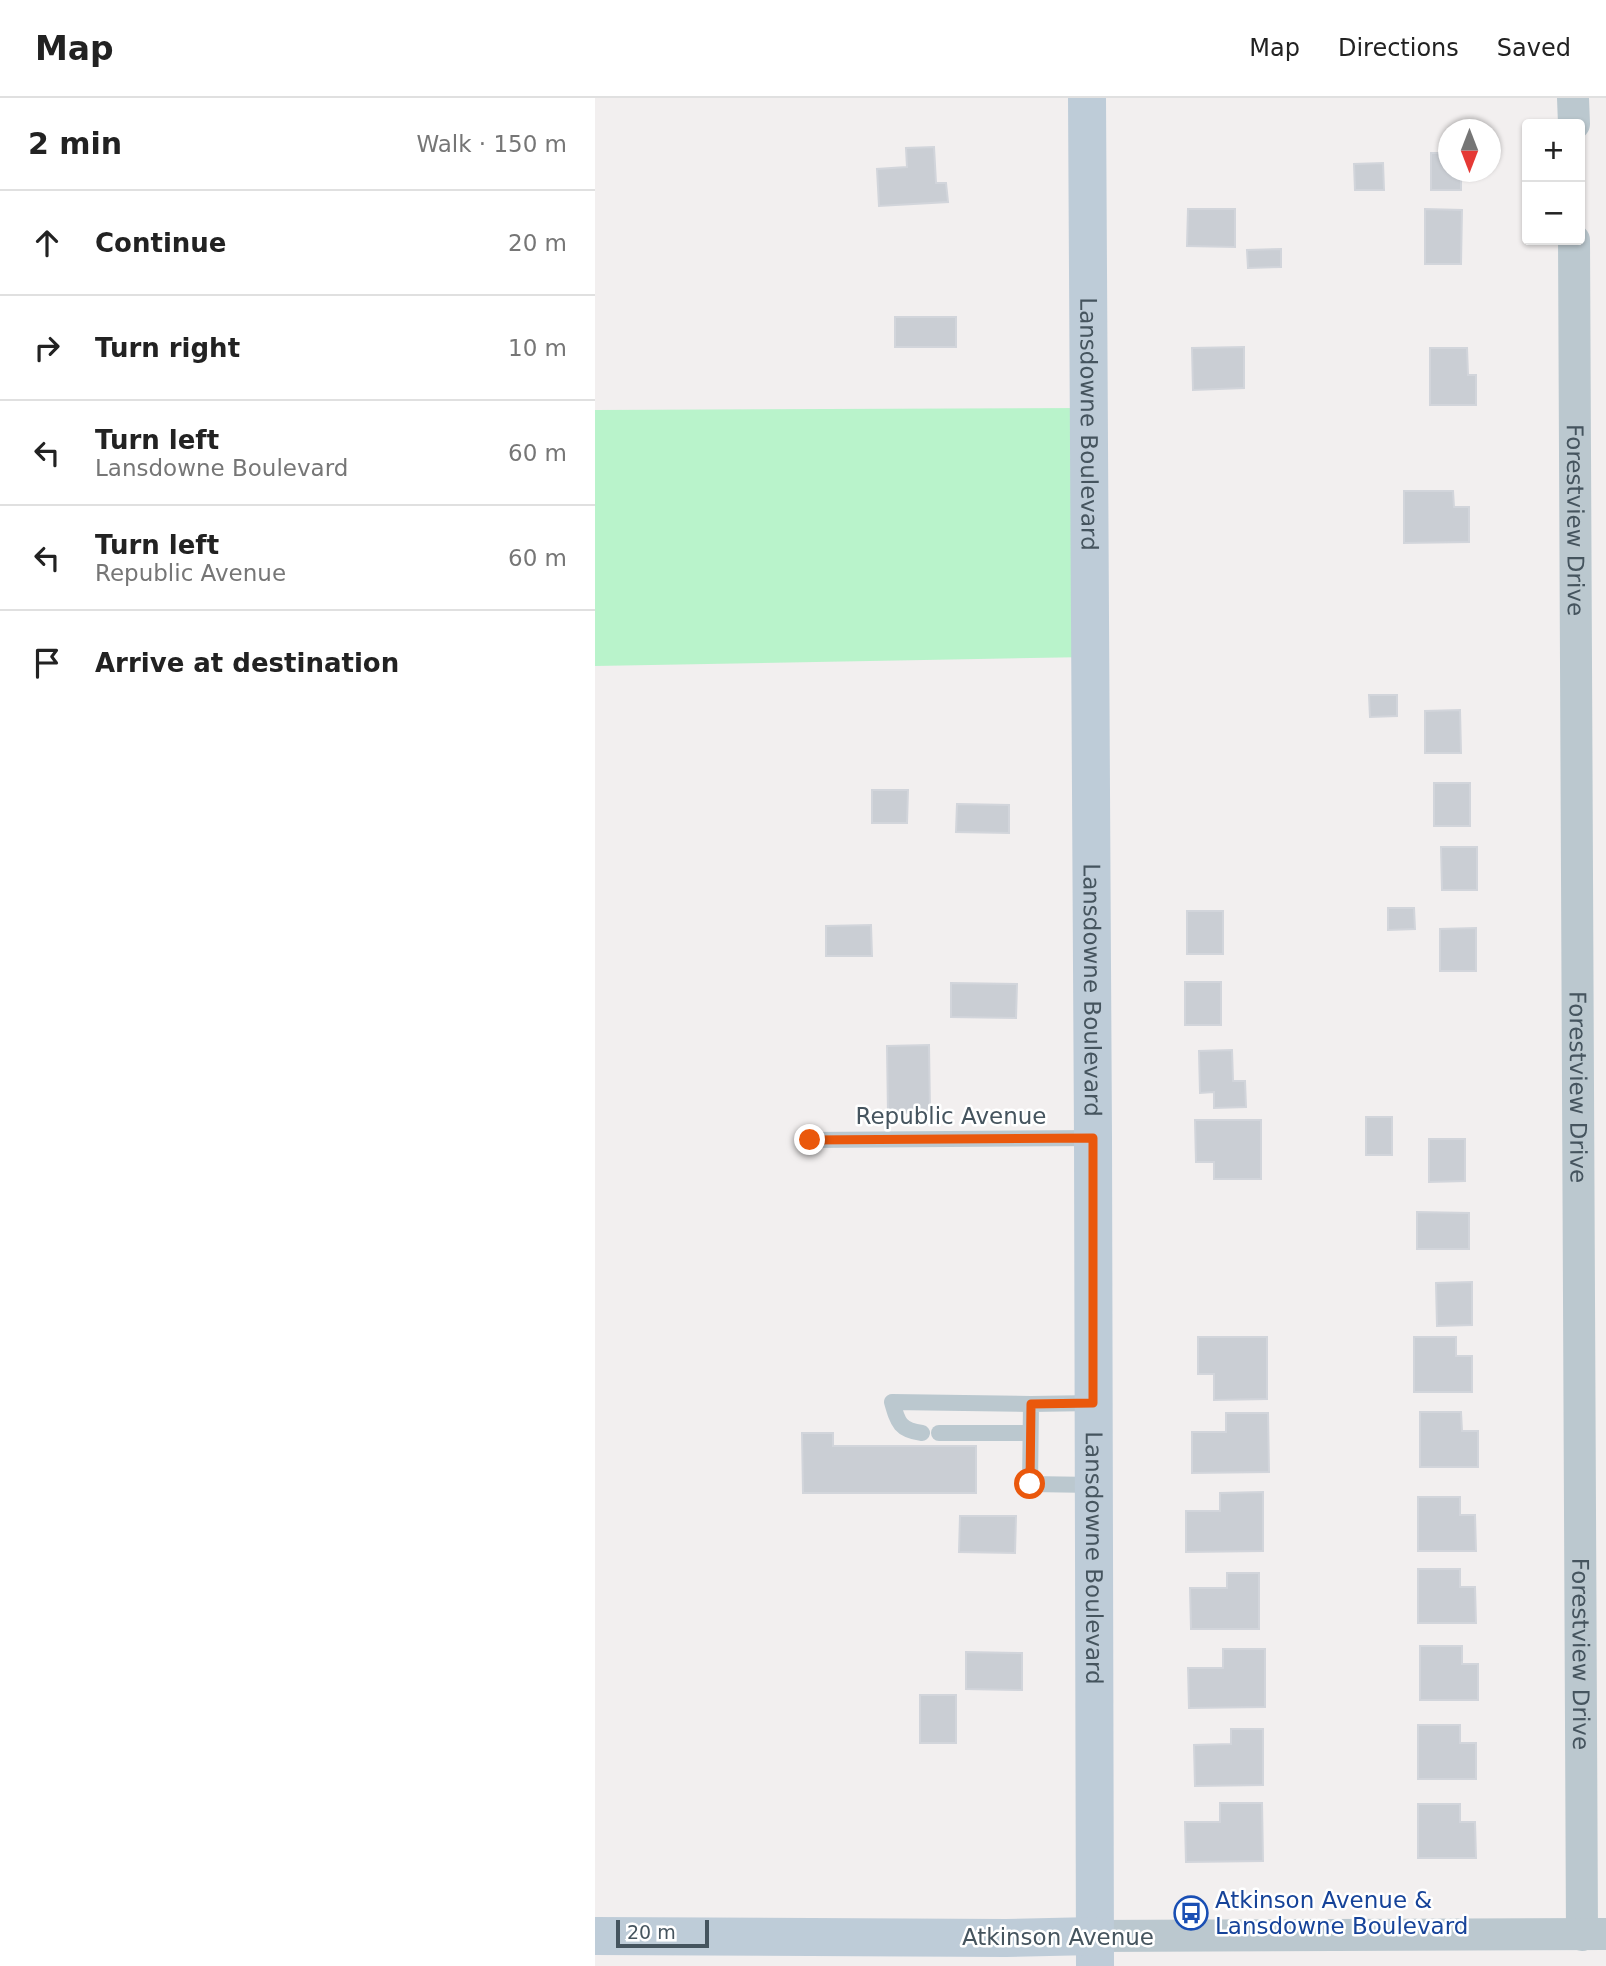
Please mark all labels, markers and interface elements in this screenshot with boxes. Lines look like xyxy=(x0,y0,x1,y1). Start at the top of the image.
text: Map xyxy=(35,29,114,68)
text: Map xyxy=(1249,34,1300,62)
text: Directions xyxy=(1338,34,1459,62)
text: Saved xyxy=(1497,34,1571,62)
north arrow xyxy=(1438,119,1501,182)
map controls xyxy=(1522,119,1585,245)
button: + xyxy=(1522,119,1585,182)
text: 2 min xyxy=(28,126,122,161)
text: Walk · 150 m xyxy=(416,131,567,157)
button: − xyxy=(1522,182,1585,245)
icon: ahead xyxy=(28,224,66,262)
text: Continue xyxy=(95,228,226,258)
text: 20 m xyxy=(508,230,567,256)
street label: Lansdowne Boulevard xyxy=(1075,297,1103,551)
icon: right xyxy=(28,329,66,367)
text: Turn right xyxy=(95,333,240,363)
text: 10 m xyxy=(508,335,567,361)
street label: Forestview Drive xyxy=(1562,424,1589,616)
text: Turn left xyxy=(95,425,219,455)
icon: left xyxy=(28,434,66,472)
text: 60 m xyxy=(508,440,567,466)
text: Lansdowne Boulevard xyxy=(95,455,348,481)
text: Turn left xyxy=(95,530,219,560)
icon: left xyxy=(28,539,66,577)
text: 60 m xyxy=(508,545,567,571)
text: Republic Avenue xyxy=(95,560,286,586)
icon: arrive xyxy=(28,644,66,682)
text: Arrive at destination xyxy=(95,648,399,678)
street label: Lansdowne Boulevard xyxy=(1078,863,1106,1117)
street label: Forestview Drive xyxy=(1565,991,1591,1183)
street label: Republic Avenue xyxy=(855,1103,1047,1129)
route end xyxy=(794,1124,825,1155)
street label: Lansdowne Boulevard xyxy=(1081,1431,1107,1685)
route start xyxy=(1014,1468,1045,1499)
street label: Forestview Drive xyxy=(1567,1558,1594,1750)
place label: Atkinson Avenue & Lansdowne Boulevard xyxy=(1215,1887,1468,1939)
bus stop icon: Atkinson Avenue & Lansdowne Boulevard xyxy=(1172,1894,1210,1932)
scale bar xyxy=(616,1917,709,1949)
text: 20 m xyxy=(627,1921,676,1943)
street label: Atkinson Avenue xyxy=(962,1924,1154,1950)

